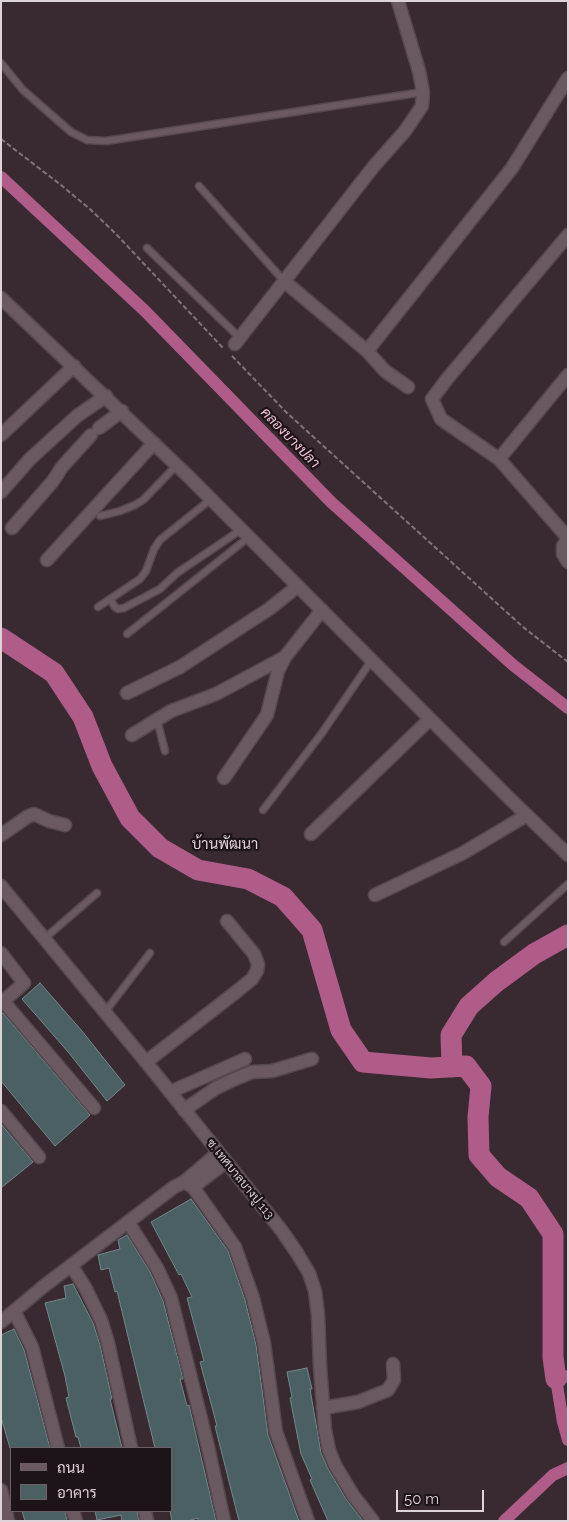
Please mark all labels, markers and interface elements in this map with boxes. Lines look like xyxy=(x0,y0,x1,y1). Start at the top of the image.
water label: คลองบางปลา xyxy=(257,404,323,472)
district label: บ้านพัฒนา xyxy=(192,835,258,853)
street label: ซ. เทศบาลบางปู 113 xyxy=(203,1136,277,1222)
legend xyxy=(10,1447,172,1512)
text: ถนน xyxy=(57,1459,85,1477)
scale bar xyxy=(399,1480,486,1512)
text: อาคาร xyxy=(57,1484,97,1502)
text: 50 m xyxy=(404,1490,439,1508)

